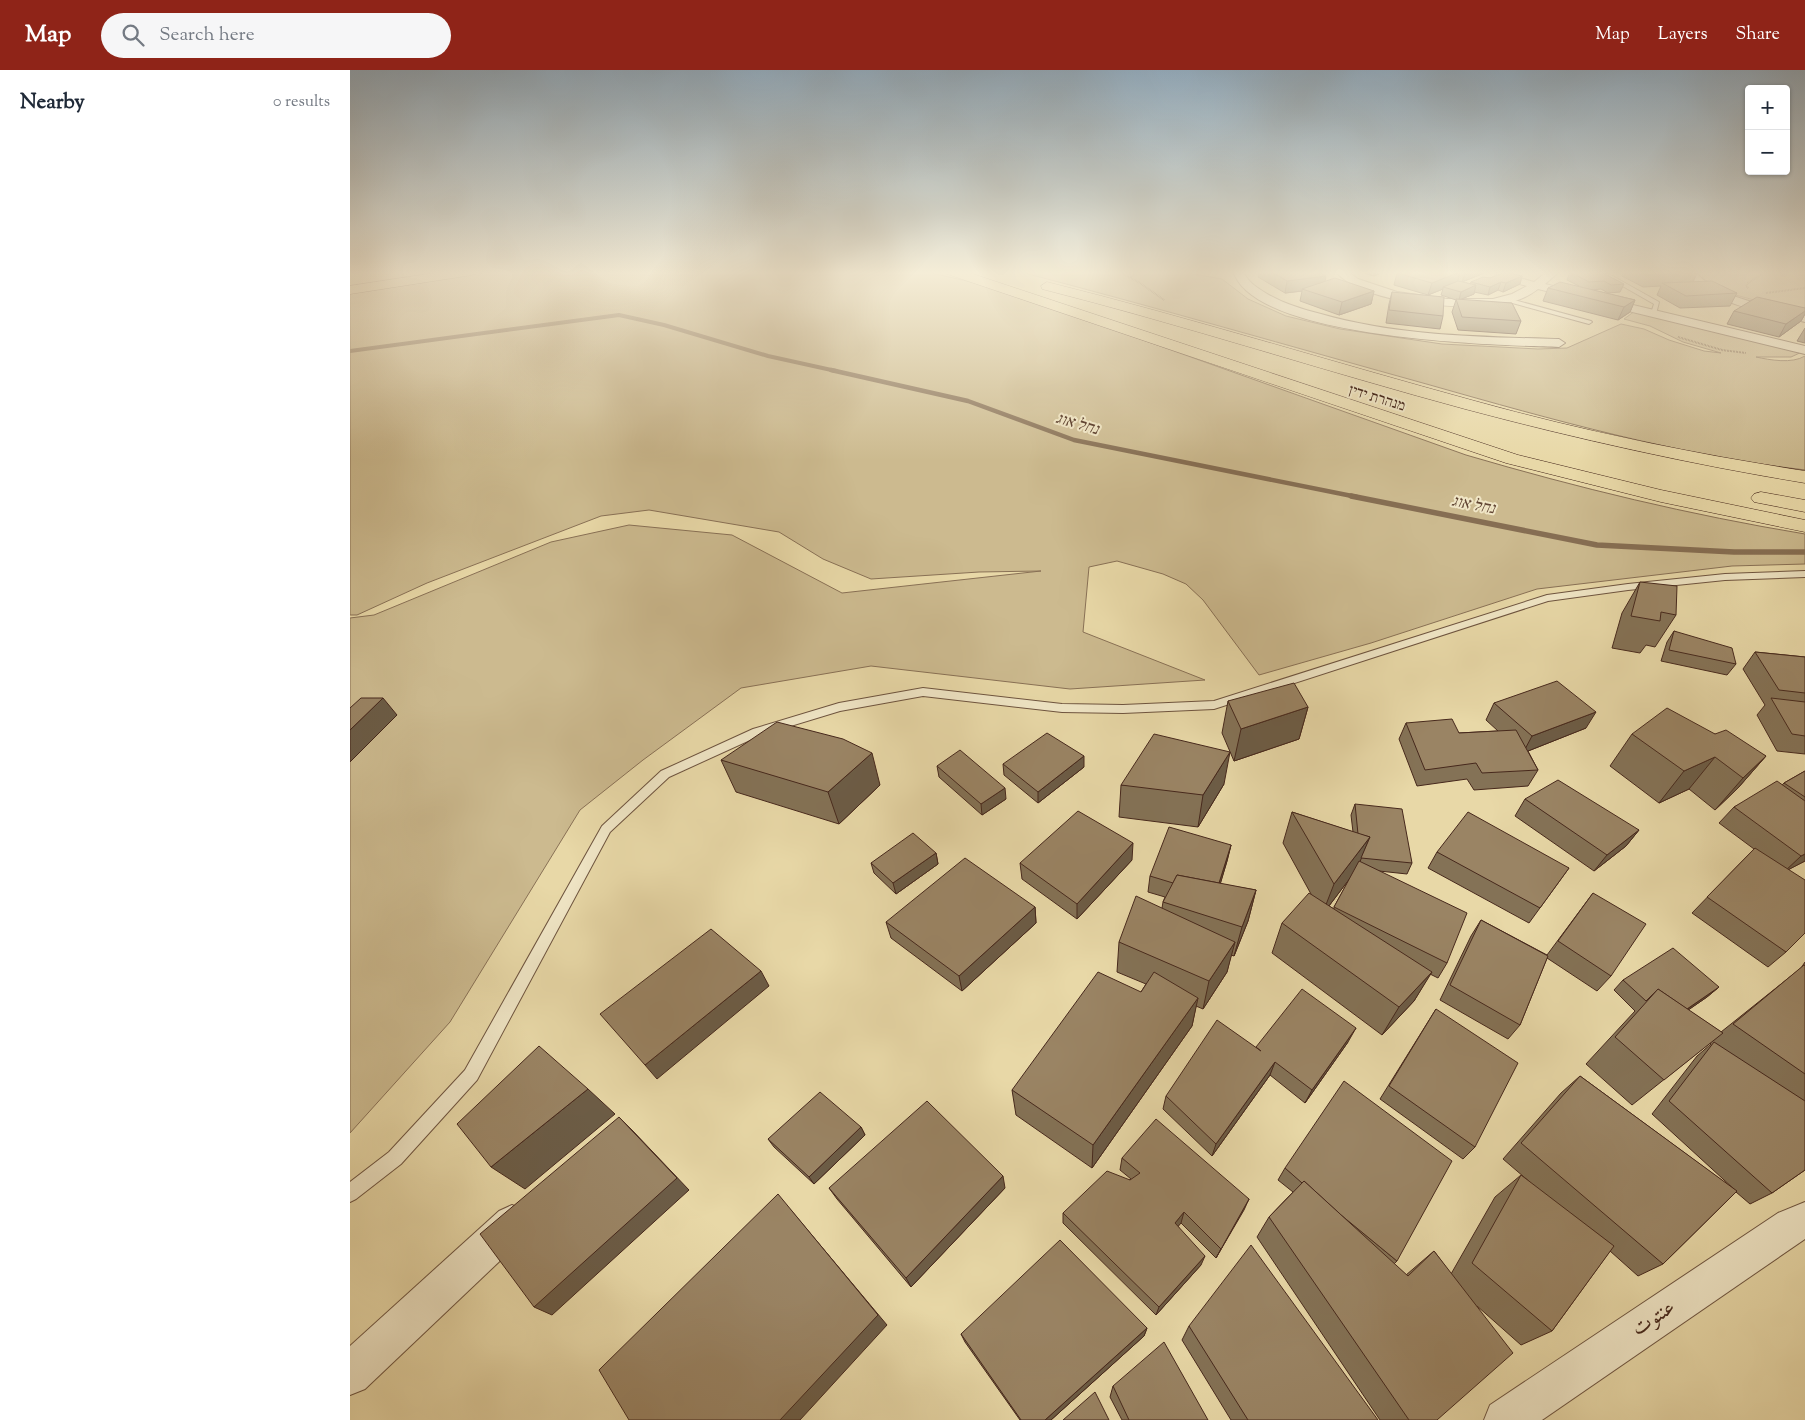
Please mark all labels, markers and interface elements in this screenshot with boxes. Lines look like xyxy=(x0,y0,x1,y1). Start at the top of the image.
search box xyxy=(101,13,451,58)
text: Map xyxy=(25,18,71,52)
icon: search xyxy=(119,21,147,49)
text: Search here xyxy=(159,22,255,49)
text: Map xyxy=(1595,22,1630,48)
text: Layers xyxy=(1658,22,1708,48)
text: Share xyxy=(1736,22,1780,48)
map controls xyxy=(1745,85,1790,175)
button: + xyxy=(1745,85,1790,130)
text: Nearby xyxy=(20,88,85,118)
text: 0 results xyxy=(273,91,330,114)
button: − xyxy=(1745,130,1790,175)
street label: מנהרת ידין xyxy=(1346,380,1408,418)
water label: נחל אוג xyxy=(1053,408,1103,443)
water label: נחל אוג xyxy=(1449,491,1498,522)
street label: عنتوت xyxy=(1626,1293,1682,1345)

